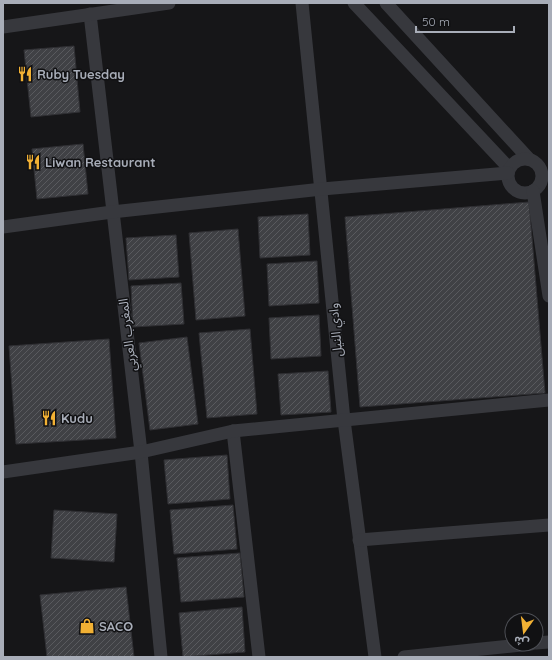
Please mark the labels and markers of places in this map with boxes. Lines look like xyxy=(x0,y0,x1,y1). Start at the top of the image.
restaurant icon: Ruby Tuesday xyxy=(16,65,34,83)
place label: Ruby Tuesday xyxy=(37,66,125,82)
restaurant icon: Liwan Restaurant xyxy=(24,153,42,171)
place label: Liwan Restaurant xyxy=(45,154,155,170)
restaurant icon: Kudu xyxy=(40,409,58,427)
place label: Kudu xyxy=(61,410,93,426)
shop icon: SACO xyxy=(78,617,96,635)
place label: SACO xyxy=(99,618,133,634)

